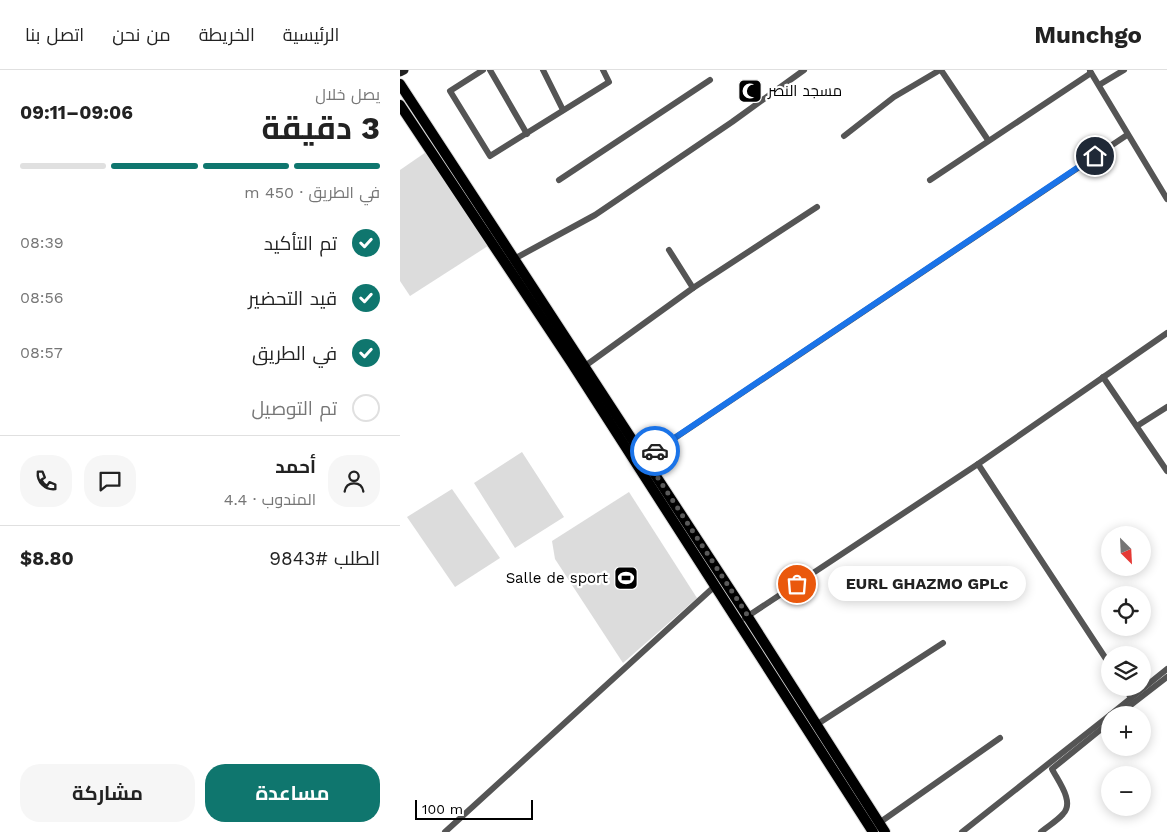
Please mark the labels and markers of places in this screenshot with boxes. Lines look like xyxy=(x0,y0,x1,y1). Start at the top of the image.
mosque icon: مسجد النصر xyxy=(737,78,763,104)
place label: مسجد النصر xyxy=(767,82,842,100)
pin xyxy=(1074,135,1116,177)
pin xyxy=(776,563,818,605)
sports icon: Salle de sport xyxy=(613,565,639,591)
callout: EURL GHAZMO GPLc xyxy=(827,566,1024,602)
place label: Salle de sport xyxy=(506,569,609,587)

